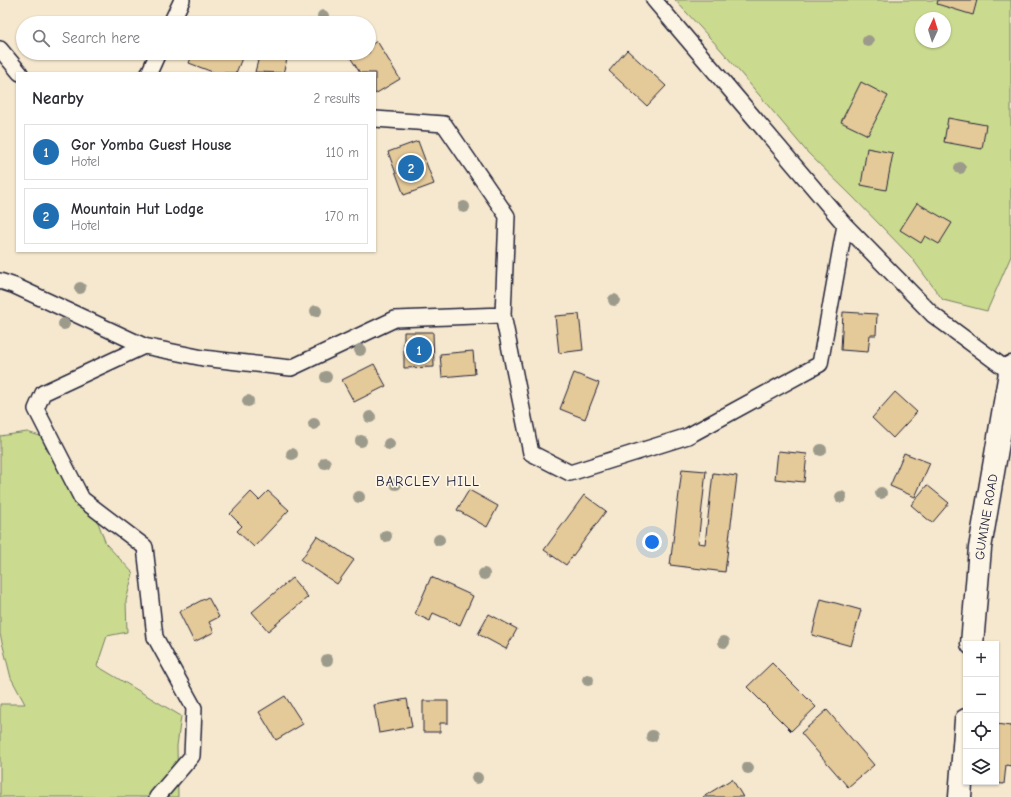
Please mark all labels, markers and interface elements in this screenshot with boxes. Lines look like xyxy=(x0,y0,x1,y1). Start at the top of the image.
north arrow xyxy=(915,12,951,48)
search box xyxy=(16,16,376,60)
icon: search xyxy=(30,27,52,49)
text: Search here xyxy=(62,29,140,47)
text: Nearby xyxy=(32,89,83,108)
text: 2 results xyxy=(313,91,360,106)
text: Gor Yomba Guest House xyxy=(71,136,231,154)
text: 1 xyxy=(43,145,49,160)
text: 110 m xyxy=(326,145,359,160)
pin: 2 xyxy=(398,153,424,183)
text: Hotel xyxy=(71,154,100,169)
text: Mountain Hut Lodge xyxy=(71,200,204,218)
text: 2 xyxy=(43,209,49,224)
text: 170 m xyxy=(325,209,359,224)
text: Hotel xyxy=(71,218,100,233)
pin: 1 xyxy=(406,335,432,365)
district label: BARCLEY HILL xyxy=(376,473,480,490)
street label: GUMINE ROAD xyxy=(972,473,1001,560)
your location xyxy=(642,532,662,552)
map controls xyxy=(963,641,999,785)
button: + xyxy=(963,641,999,677)
button: − xyxy=(963,677,999,713)
button: locate xyxy=(963,713,999,749)
button: layers xyxy=(963,749,999,785)

